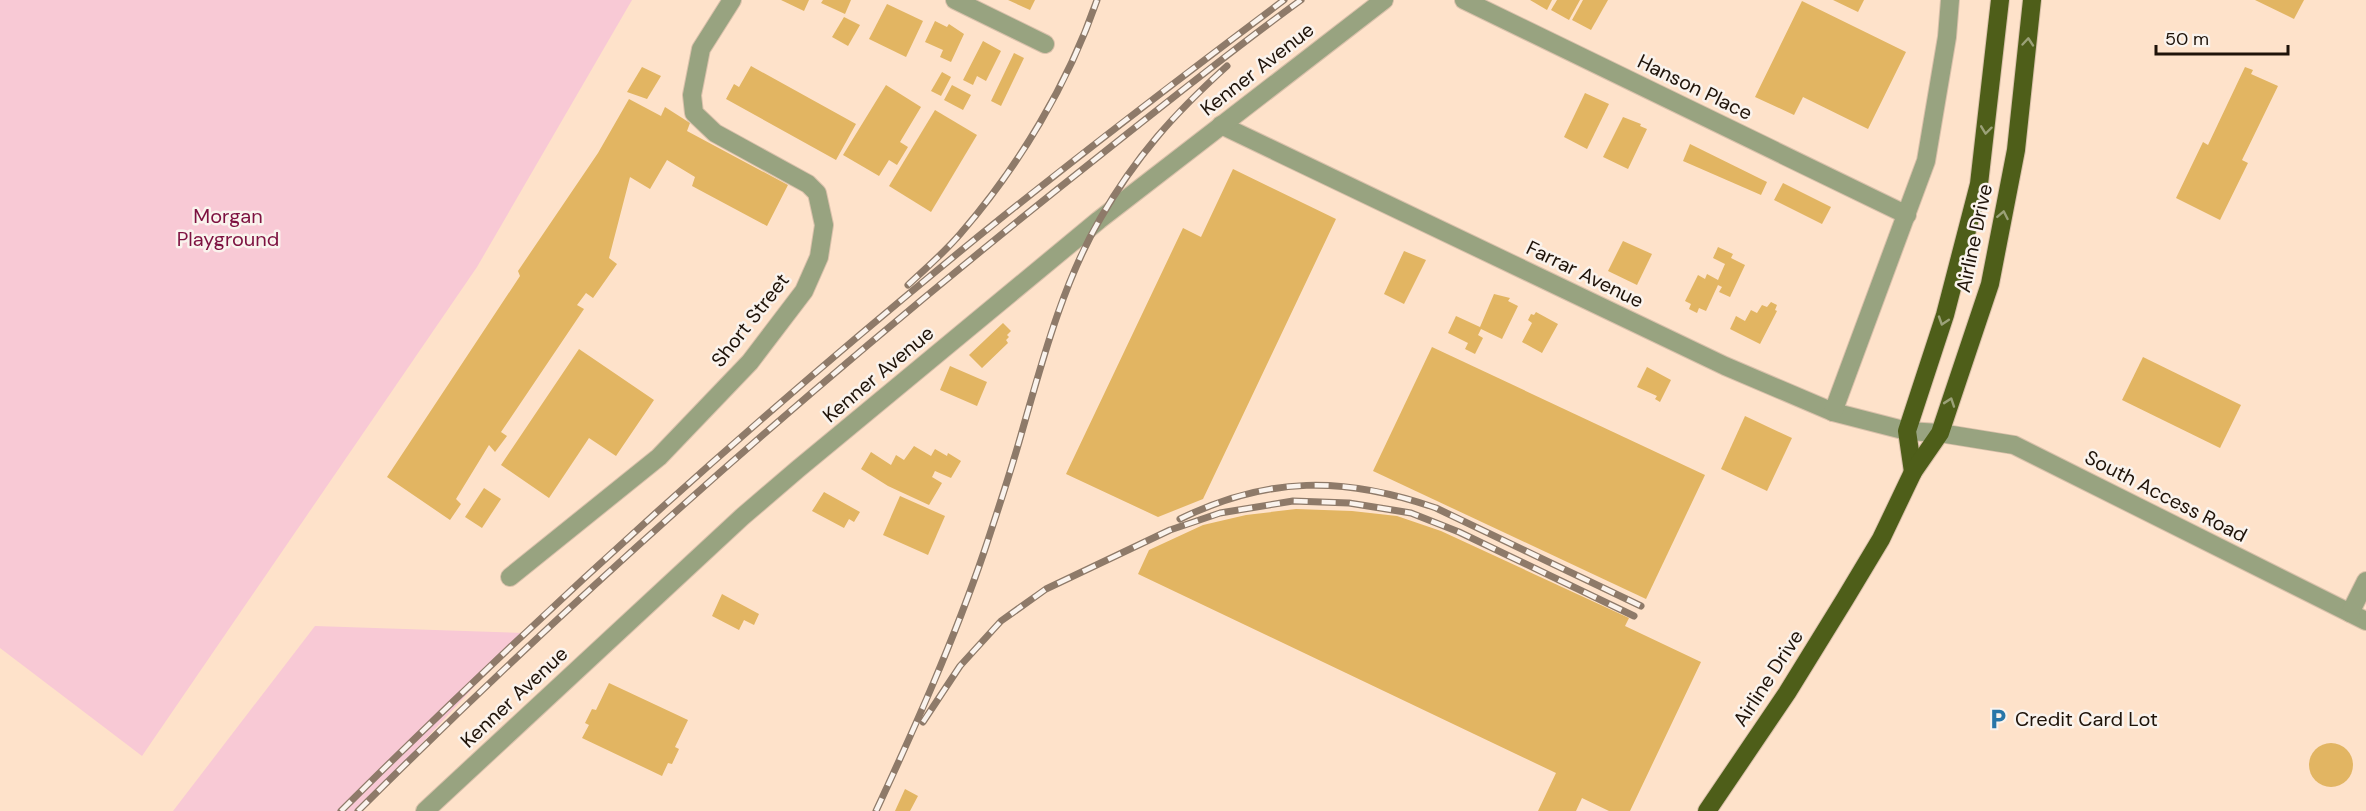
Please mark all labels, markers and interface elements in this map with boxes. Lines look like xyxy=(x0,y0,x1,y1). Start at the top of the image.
street label: Kenner Avenue xyxy=(1195,16,1319,122)
scale bar xyxy=(2156,18,2288,56)
text: 50 m xyxy=(2165,27,2209,51)
one-way arrow xyxy=(2021,37,2034,47)
street label: Hanson Place xyxy=(1633,48,1757,126)
one-way arrow xyxy=(1981,126,1993,135)
street label: Airline Drive xyxy=(1950,181,1998,295)
park label: Morgan Playground xyxy=(177,203,279,252)
one-way arrow xyxy=(1996,210,2009,220)
street label: Farrar Avenue xyxy=(1522,234,1648,314)
street label: Short Street xyxy=(705,268,795,372)
one-way arrow xyxy=(1938,315,1950,326)
street label: Kenner Avenue xyxy=(817,320,939,428)
one-way arrow xyxy=(1943,397,1955,408)
street label: South Access Road xyxy=(2081,444,2251,548)
street label: Airline Drive xyxy=(1727,625,1809,731)
street label: Kenner Avenue xyxy=(455,641,573,753)
place label: Credit Card Lot xyxy=(2015,706,2158,732)
parking icon: Credit Card Lot xyxy=(1986,707,2010,731)

